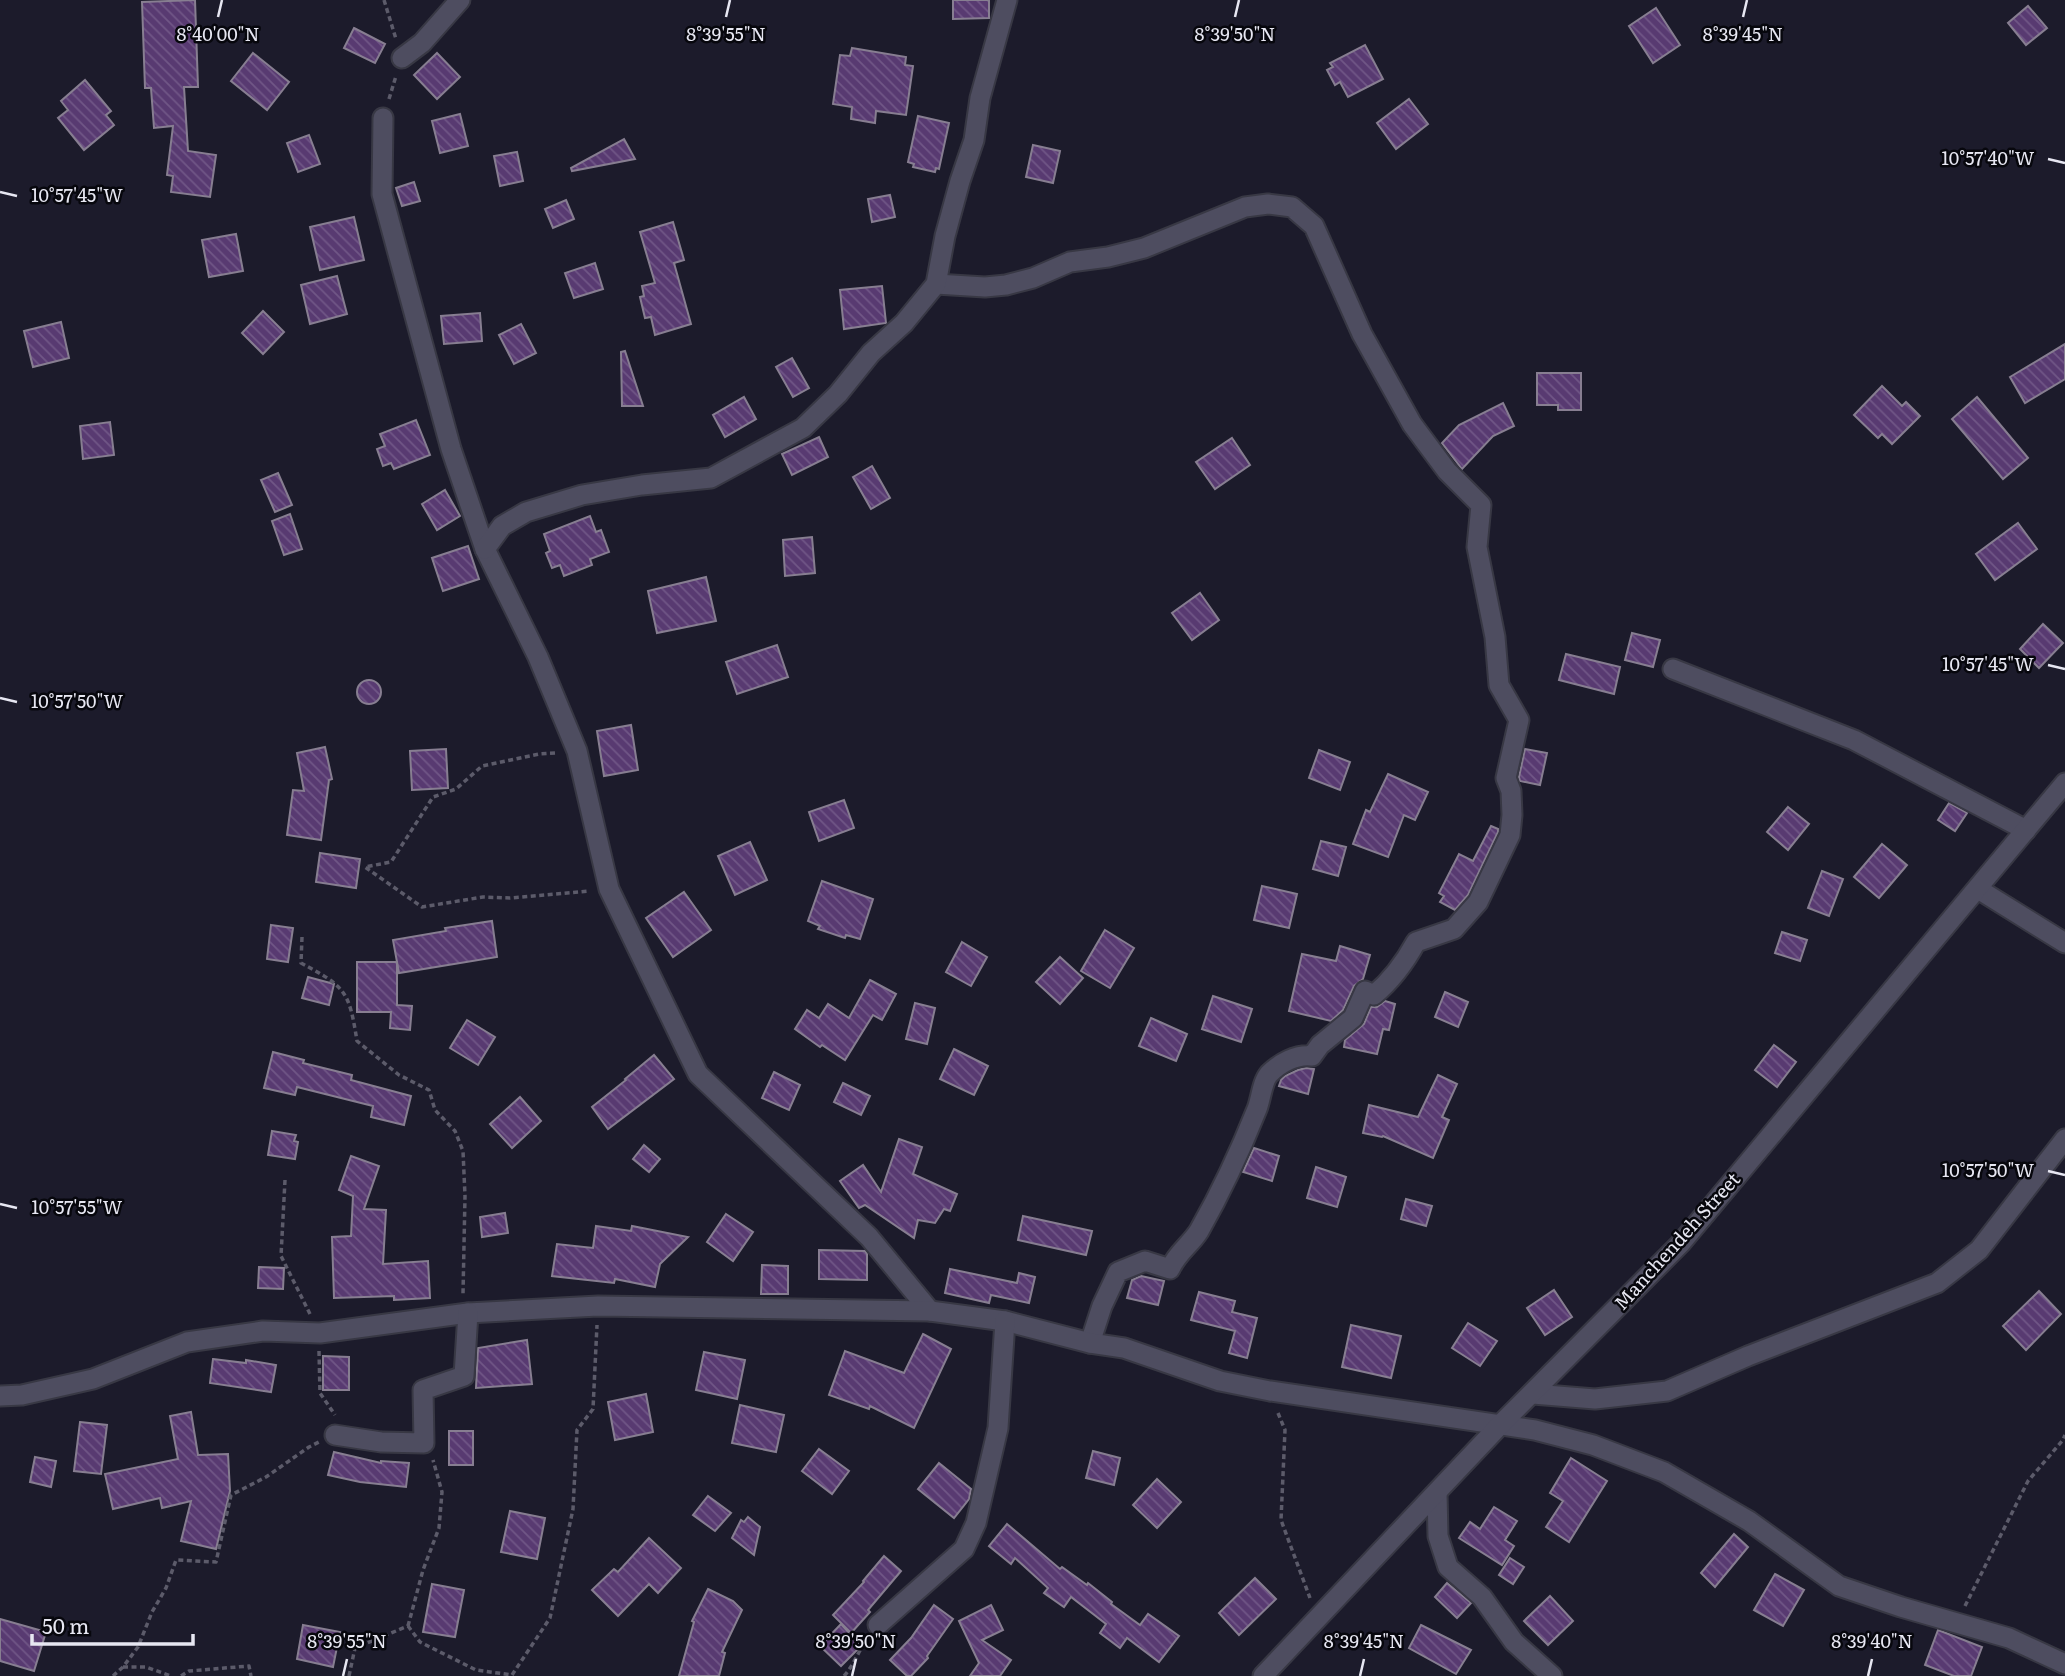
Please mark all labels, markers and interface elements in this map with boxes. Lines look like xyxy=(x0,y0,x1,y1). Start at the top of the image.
text: 8°40'00"N xyxy=(176,20,260,47)
text: 8°39'55"N xyxy=(686,20,766,47)
text: 8°39'50"N xyxy=(1195,20,1275,47)
text: 8°39'45"N xyxy=(1703,20,1783,47)
text: 10°57'40"W xyxy=(1942,144,2035,171)
text: 10°57'45"W xyxy=(31,181,123,208)
text: 10°57'45"W xyxy=(1942,650,2034,677)
text: 10°57'50"W xyxy=(31,687,123,714)
text: 10°57'50"W xyxy=(1942,1156,2034,1183)
street label: Manchendeh Street xyxy=(1607,1165,1746,1315)
text: 10°57'55"W xyxy=(32,1193,123,1220)
scale bar xyxy=(32,1602,192,1646)
text: 50 m xyxy=(42,1609,89,1640)
text: 8°39'55"N xyxy=(307,1627,387,1654)
text: 8°39'50"N xyxy=(816,1627,896,1654)
text: 8°39'45"N xyxy=(1324,1627,1404,1654)
text: 8°39'40"N xyxy=(1831,1627,1913,1654)

